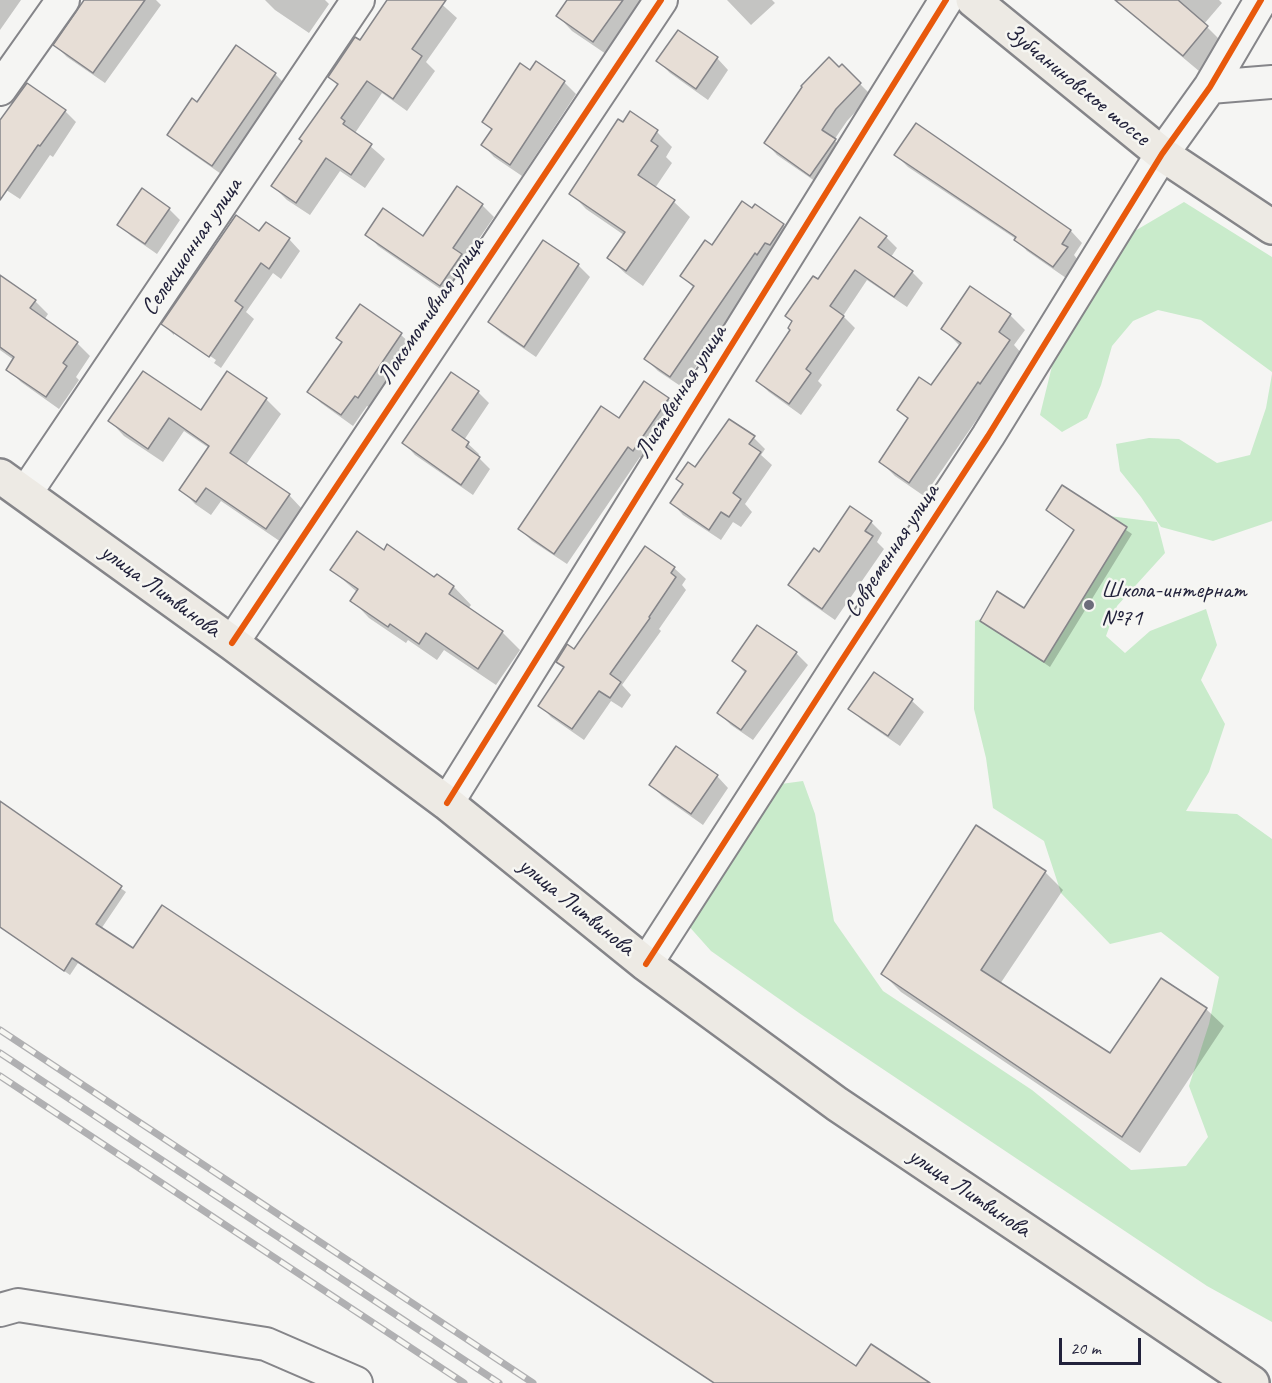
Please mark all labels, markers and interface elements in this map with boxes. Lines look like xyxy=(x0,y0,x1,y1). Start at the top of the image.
street label: Зубчаниновское шоссе xyxy=(999,18,1155,152)
street label: Селекционная улица xyxy=(135,173,249,321)
street label: Локомотивная улица xyxy=(371,232,491,390)
street label: Лиственная улица xyxy=(629,320,733,464)
street label: Современная улица xyxy=(838,479,946,623)
street label: улица Литвинова xyxy=(94,538,226,644)
place label: Школа-интернат №71 xyxy=(1101,577,1247,633)
marker: Школа-интернат №71 xyxy=(1082,598,1096,612)
street label: улица Литвинова xyxy=(512,851,640,963)
street label: улица Литвинова xyxy=(902,1142,1036,1244)
scale bar xyxy=(1062,1326,1144,1364)
text: 20 m xyxy=(1070,1337,1101,1359)

